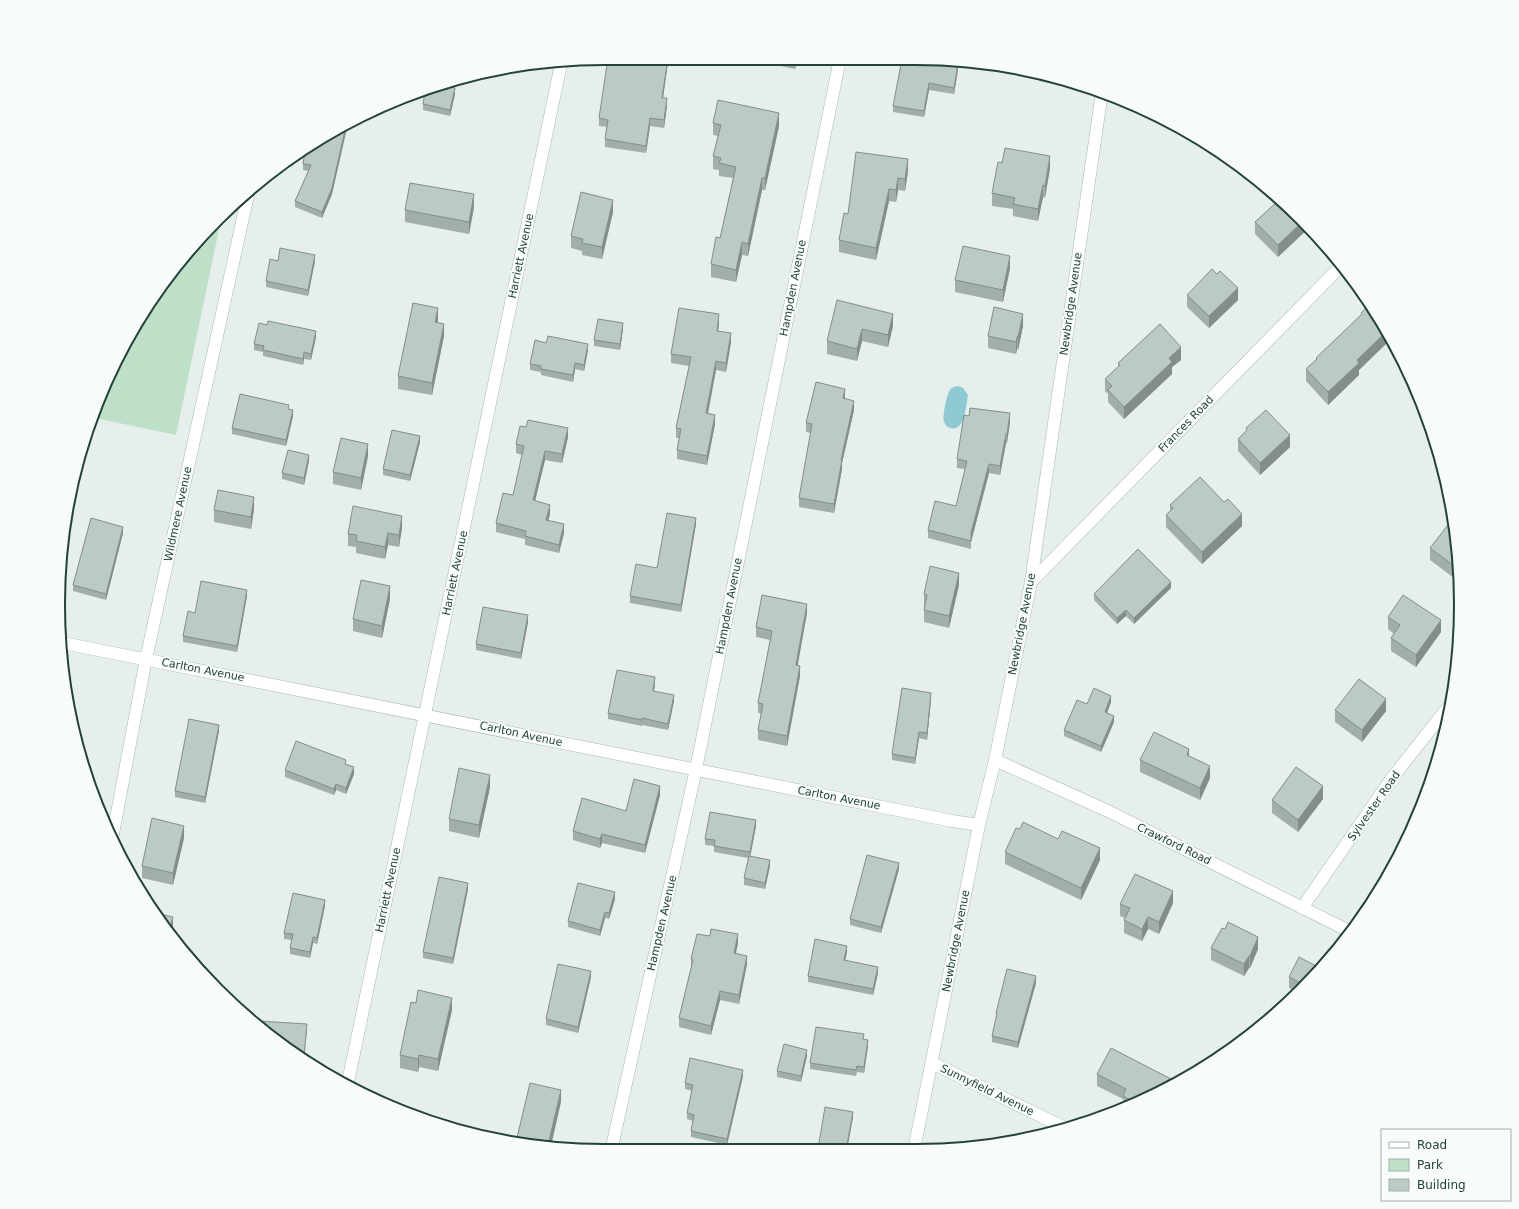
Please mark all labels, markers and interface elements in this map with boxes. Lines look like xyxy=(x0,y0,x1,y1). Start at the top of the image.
street label: Harriett Avenue xyxy=(506,212,536,300)
street label: Hampden Avenue xyxy=(777,239,809,337)
street label: Newbridge Avenue xyxy=(1057,252,1085,356)
street label: Frances Road xyxy=(1156,393,1216,455)
street label: Wildmere Avenue xyxy=(162,465,194,563)
street label: Harriett Avenue xyxy=(440,529,470,617)
street label: Hampden Avenue xyxy=(713,557,745,655)
street label: Newbridge Avenue xyxy=(1006,572,1038,676)
street label: Carlton Avenue xyxy=(160,656,246,684)
street label: Carlton Avenue xyxy=(478,719,564,749)
street label: Sylvester Road xyxy=(1345,769,1403,843)
street label: Carlton Avenue xyxy=(796,784,882,812)
street label: Crawford Road xyxy=(1135,820,1213,868)
street label: Harriett Avenue xyxy=(373,846,403,934)
street label: Hampden Avenue xyxy=(645,874,679,972)
street label: Newbridge Avenue xyxy=(940,889,972,993)
street label: Sunnyfield Avenue xyxy=(938,1062,1036,1118)
legend xyxy=(1381,1129,1511,1201)
text: Road xyxy=(1417,1138,1447,1152)
text: Park xyxy=(1417,1158,1443,1172)
text: Building xyxy=(1417,1178,1466,1192)

